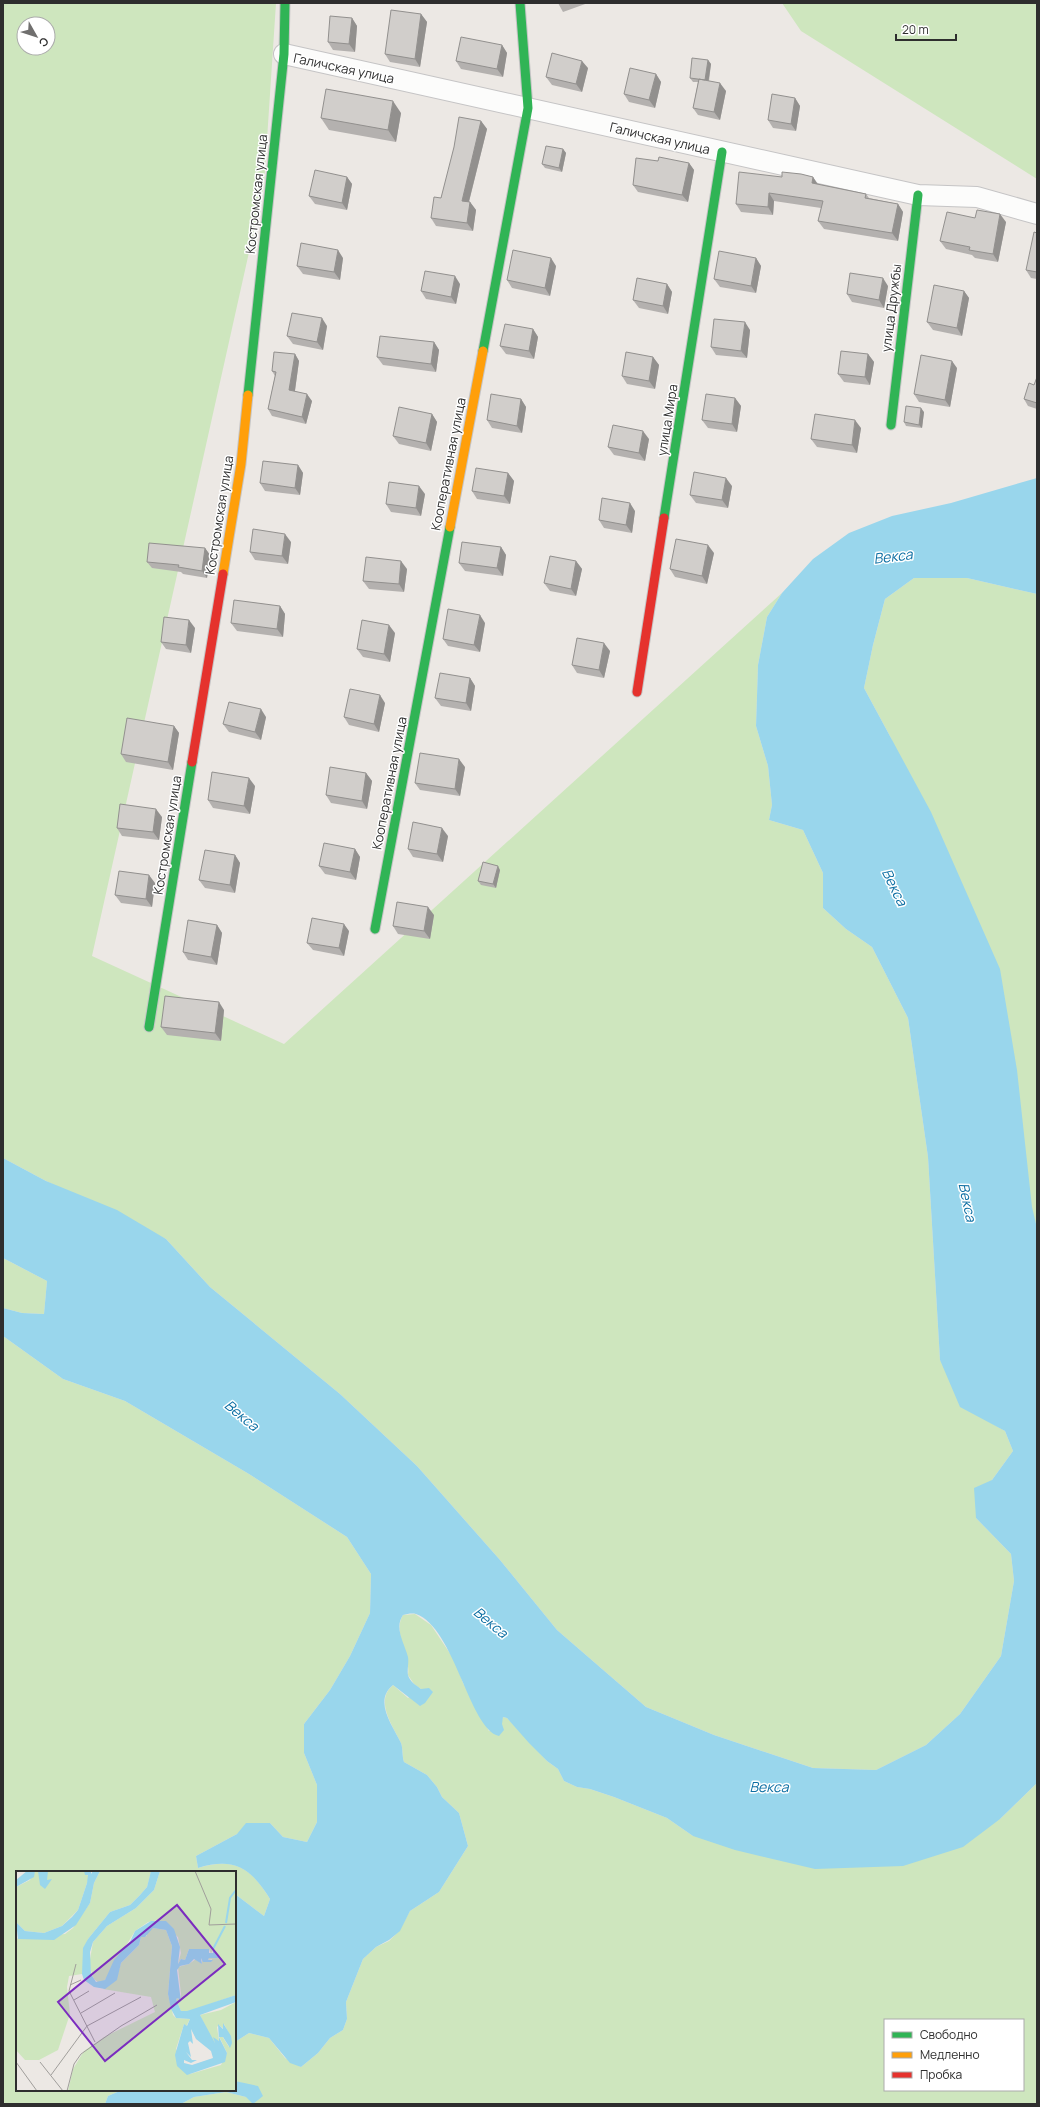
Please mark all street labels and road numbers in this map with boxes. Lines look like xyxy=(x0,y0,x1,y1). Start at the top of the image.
street label: Галичская улица xyxy=(292,49,396,87)
street label: Галичская улица xyxy=(608,118,712,158)
street label: Костромская улица xyxy=(241,133,271,255)
street label: улица Дружбы xyxy=(877,263,905,353)
street label: улица Мира xyxy=(652,383,682,457)
street label: Кооперативная улица xyxy=(426,396,470,532)
street label: Костромская улица xyxy=(201,454,237,576)
street label: Кооперативная улица xyxy=(367,715,411,851)
street label: Костромская улица xyxy=(149,774,185,896)

